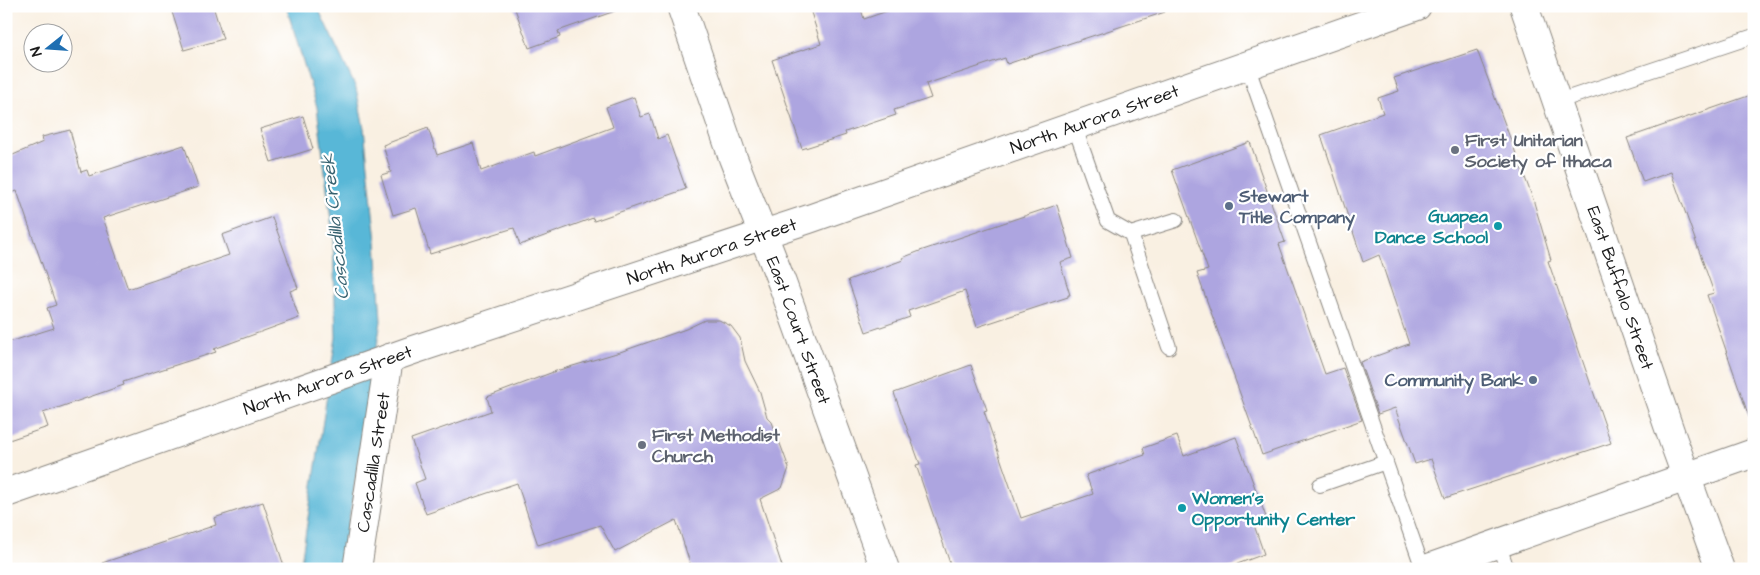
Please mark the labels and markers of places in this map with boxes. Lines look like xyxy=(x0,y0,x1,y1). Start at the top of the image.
place label: First Unitarian Society of Ithaca xyxy=(1464,128,1612,175)
marker: First Unitarian Society of Ithaca xyxy=(1449,144,1461,156)
place label: Stewart Title Company xyxy=(1238,184,1355,231)
marker: Stewart Title Company xyxy=(1223,200,1235,212)
place label: Guapea Dance School xyxy=(1375,204,1489,250)
marker: Guapea Dance School xyxy=(1492,220,1504,232)
place label: Community Bank xyxy=(1385,368,1524,394)
marker: Community Bank xyxy=(1527,374,1539,386)
place label: First Methodist Church xyxy=(652,423,781,469)
marker: First Methodist Church xyxy=(636,439,648,451)
place label: Women's Opportunity Center xyxy=(1191,486,1355,533)
marker: Women's Opportunity Center xyxy=(1176,502,1188,514)

